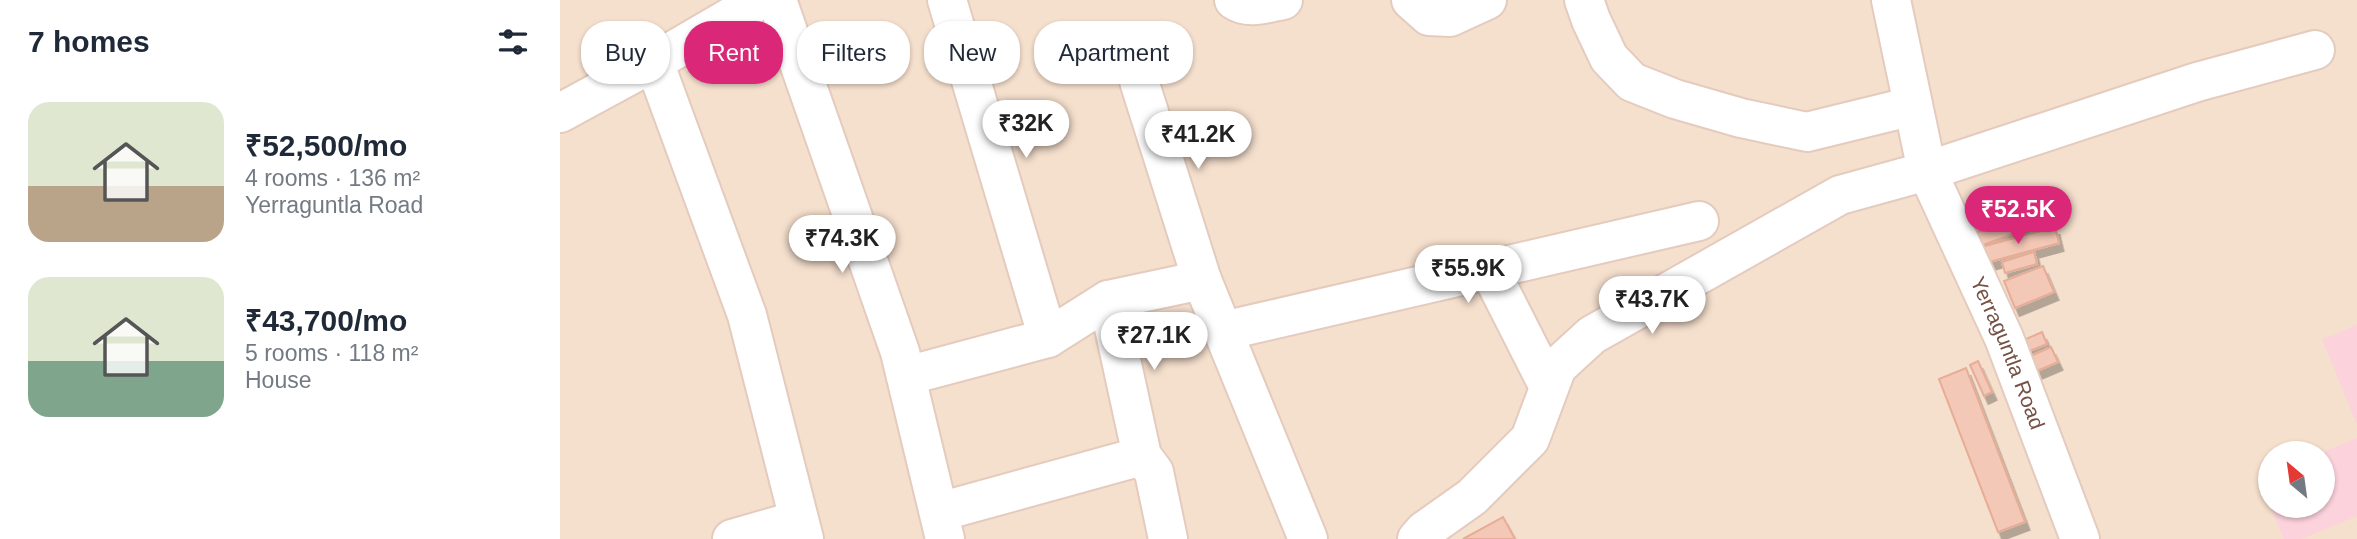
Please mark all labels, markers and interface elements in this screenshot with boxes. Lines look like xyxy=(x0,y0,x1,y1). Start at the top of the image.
chip: Buy xyxy=(581,21,670,84)
chip: Rent xyxy=(684,21,783,84)
chip: Filters xyxy=(797,21,910,84)
chip: New xyxy=(924,21,1020,84)
chip: Apartment xyxy=(1034,21,1193,84)
icon: filters xyxy=(494,23,532,61)
text: 7 homes xyxy=(28,25,150,58)
pin: ₹32K xyxy=(985,100,1067,160)
text: ₹32K xyxy=(998,110,1054,136)
pin: ₹41.2K xyxy=(1141,111,1255,171)
text: ₹41.2K xyxy=(1161,121,1235,147)
text: ₹52,500/mo xyxy=(245,129,407,162)
icon: home xyxy=(84,130,168,214)
text: 4 rooms · 136 m² xyxy=(245,165,420,191)
pin: ₹52.5K xyxy=(1961,187,2075,246)
text: Yerraguntla Road xyxy=(245,192,423,218)
text: ₹52.5K xyxy=(1981,196,2055,222)
pin: ₹74.3K xyxy=(785,216,899,275)
text: ₹74.3K xyxy=(805,225,879,251)
pin: ₹55.9K xyxy=(1411,246,1525,305)
text: ₹55.9K xyxy=(1431,255,1505,281)
street label: Yerraguntla Road xyxy=(1966,273,2049,432)
pin: ₹43.7K xyxy=(1595,276,1709,336)
text: ₹43.7K xyxy=(1615,286,1689,312)
text: ₹43,700/mo xyxy=(245,304,407,337)
icon: home xyxy=(84,305,168,389)
pin: ₹27.1K xyxy=(1097,312,1211,372)
text: ₹27.1K xyxy=(1117,322,1191,348)
text: 5 rooms · 118 m² xyxy=(245,340,418,366)
text: House xyxy=(245,367,311,393)
north arrow xyxy=(2258,441,2334,518)
map controls xyxy=(2258,441,2335,518)

